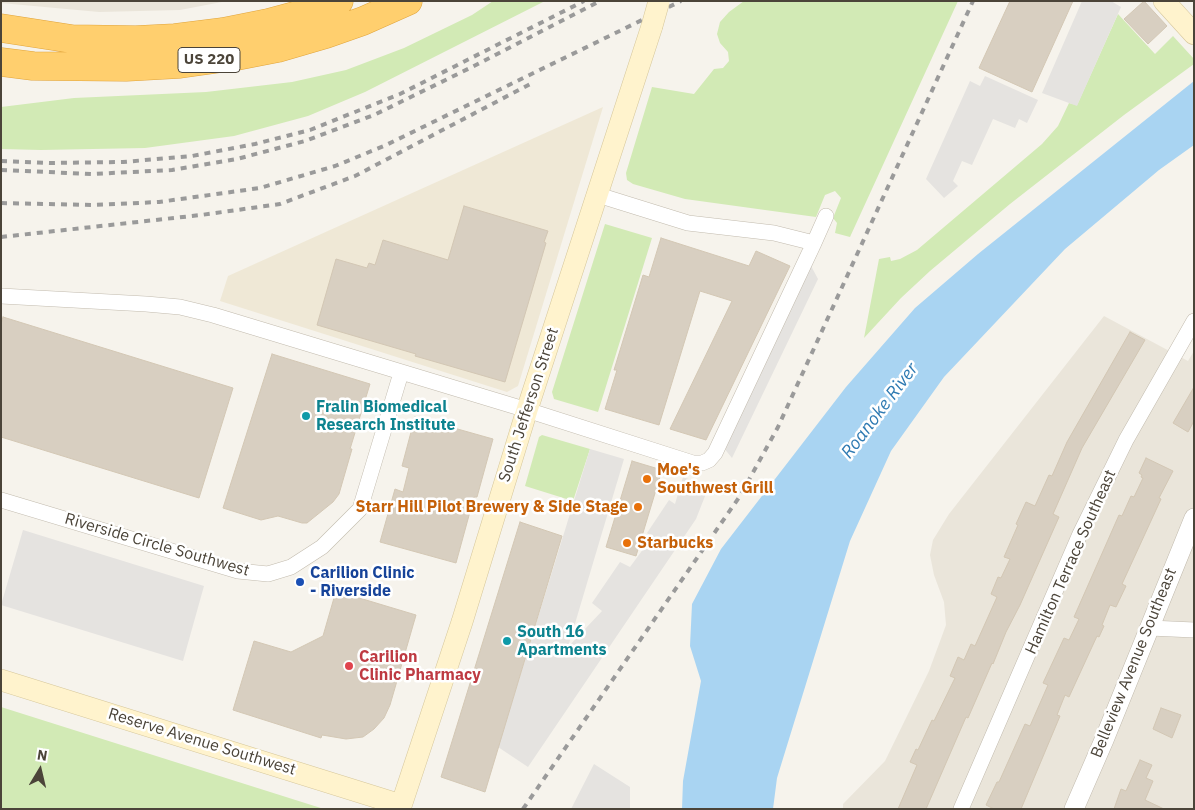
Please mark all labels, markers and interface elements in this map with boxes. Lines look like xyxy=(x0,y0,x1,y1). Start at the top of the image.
road number: US 220 xyxy=(178,48,240,72)
street label: South Jefferson Street xyxy=(495,325,563,485)
water label: Roanoke River xyxy=(837,359,923,463)
place label: Fralin Biomedical Research Institute xyxy=(316,397,455,435)
marker: Fralin Biomedical Research Institute xyxy=(300,410,312,422)
place label: Moe's Southwest Grill xyxy=(657,460,773,498)
street label: Hamilton Terrace Southeast xyxy=(1022,467,1120,657)
marker: Moe's Southwest Grill xyxy=(641,473,653,485)
place label: Starr Hill Pilot Brewery & Side Stage xyxy=(356,497,628,517)
marker: Starr Hill Pilot Brewery & Side Stage xyxy=(632,501,644,513)
street label: Riverside Circle Southwest xyxy=(62,509,252,581)
place label: Starbucks xyxy=(637,533,713,553)
marker: Starbucks xyxy=(621,537,633,549)
place label: Carilion Clinic - Riverside xyxy=(310,563,415,601)
street label: Belleview Avenue Southeast xyxy=(1087,565,1181,761)
marker: Carilion Clinic - Riverside xyxy=(294,576,306,588)
place label: South 16 Apartments xyxy=(517,622,606,660)
marker: South 16 Apartments xyxy=(501,635,513,647)
place label: Carilion Clinic Pharmacy xyxy=(359,647,481,685)
marker: Carilion Clinic Pharmacy xyxy=(343,660,355,672)
street label: Reserve Avenue Southwest xyxy=(106,704,298,780)
north arrow xyxy=(15,745,65,795)
text: N xyxy=(36,746,49,765)

